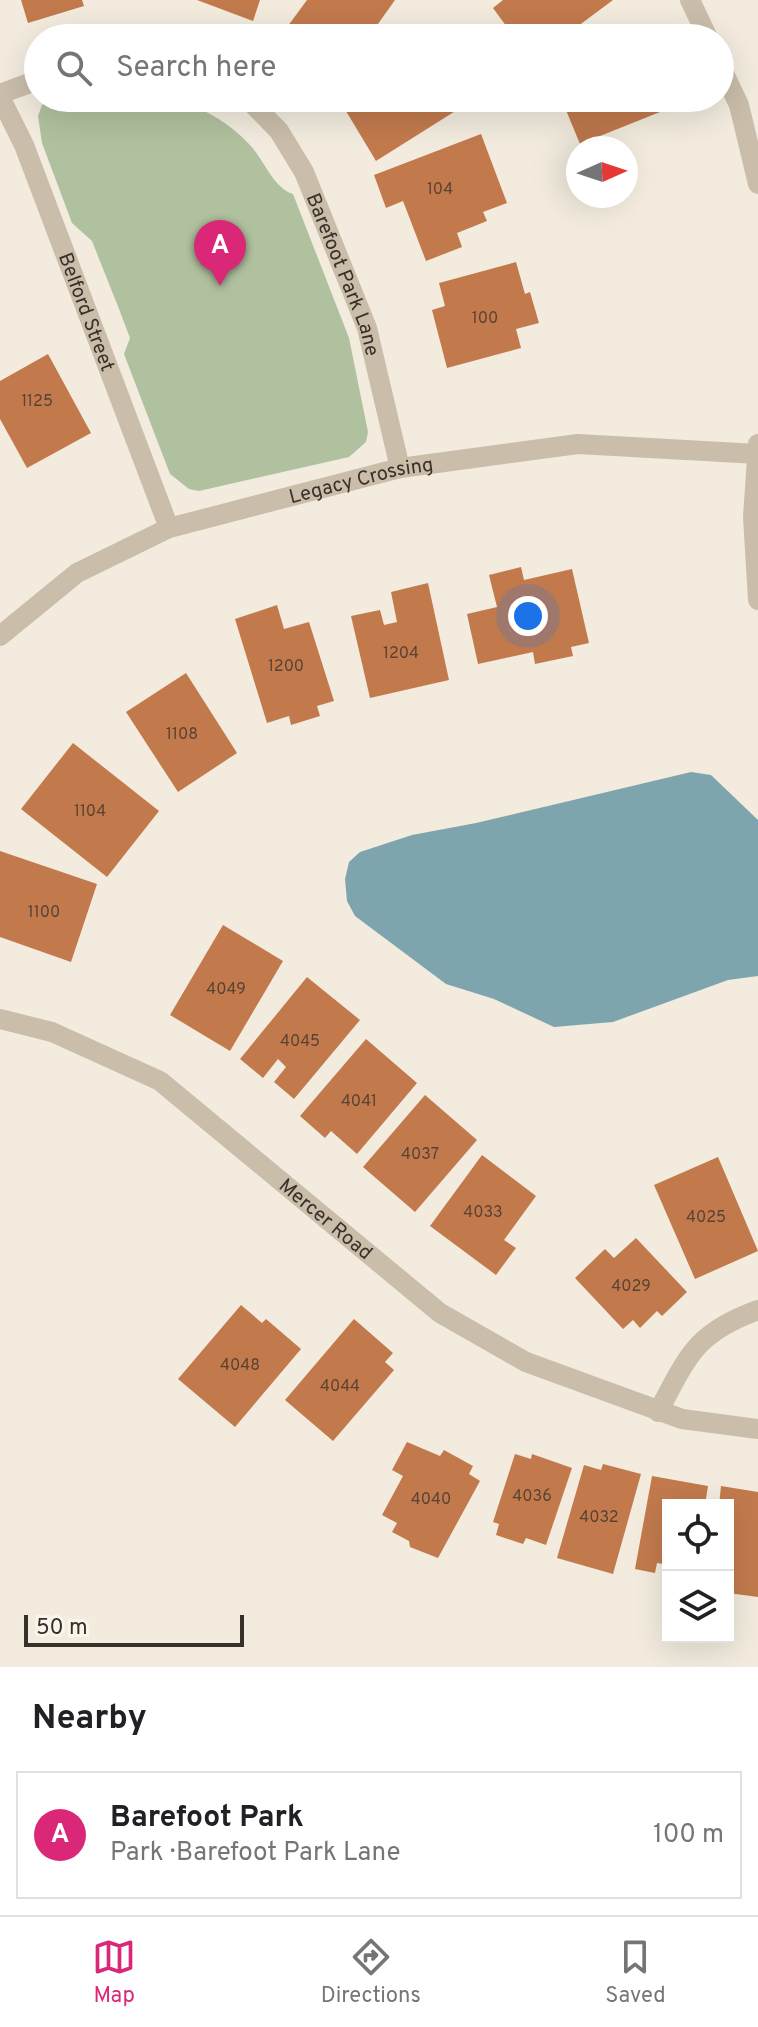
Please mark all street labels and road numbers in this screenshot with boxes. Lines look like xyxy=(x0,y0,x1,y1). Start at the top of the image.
street label: Barefoot Park Lane xyxy=(299,190,384,359)
street label: Belford Street xyxy=(51,249,120,375)
street label: Legacy Crossing xyxy=(286,453,435,511)
street label: Mercer Road xyxy=(273,1174,377,1267)

